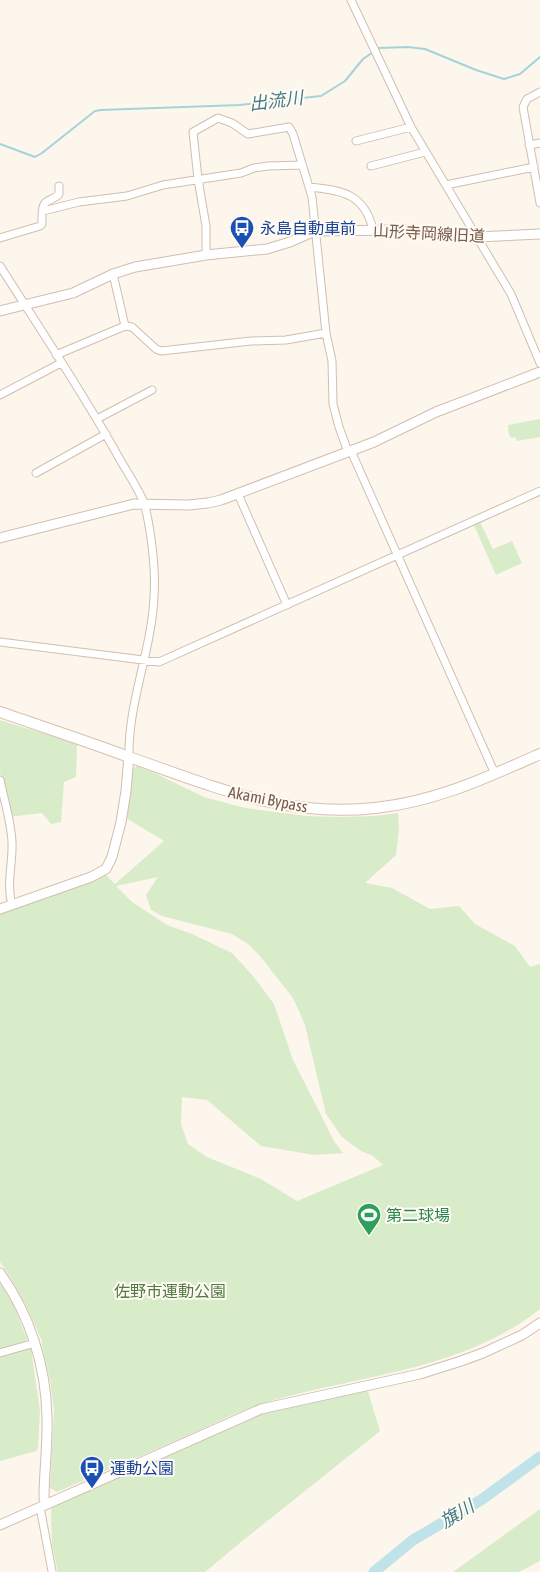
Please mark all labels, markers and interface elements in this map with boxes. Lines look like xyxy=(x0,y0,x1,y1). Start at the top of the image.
water label: 出流川 xyxy=(248,87,306,114)
bus stop icon: 永島自動車前 xyxy=(229,215,255,249)
place label: 永島自動車前 xyxy=(260,219,356,237)
street label: 山形寺岡線旧道 xyxy=(373,221,485,245)
street label: Akami Bypass xyxy=(227,783,309,817)
sports icon: 第二球場 xyxy=(356,1202,382,1236)
place label: 第二球場 xyxy=(386,1206,450,1224)
park label: 佐野市運動公園 xyxy=(114,1282,226,1300)
bus stop icon: 運動公園 xyxy=(79,1455,105,1489)
place label: 運動公園 xyxy=(110,1459,174,1477)
water label: 旗川 xyxy=(436,1494,479,1532)

